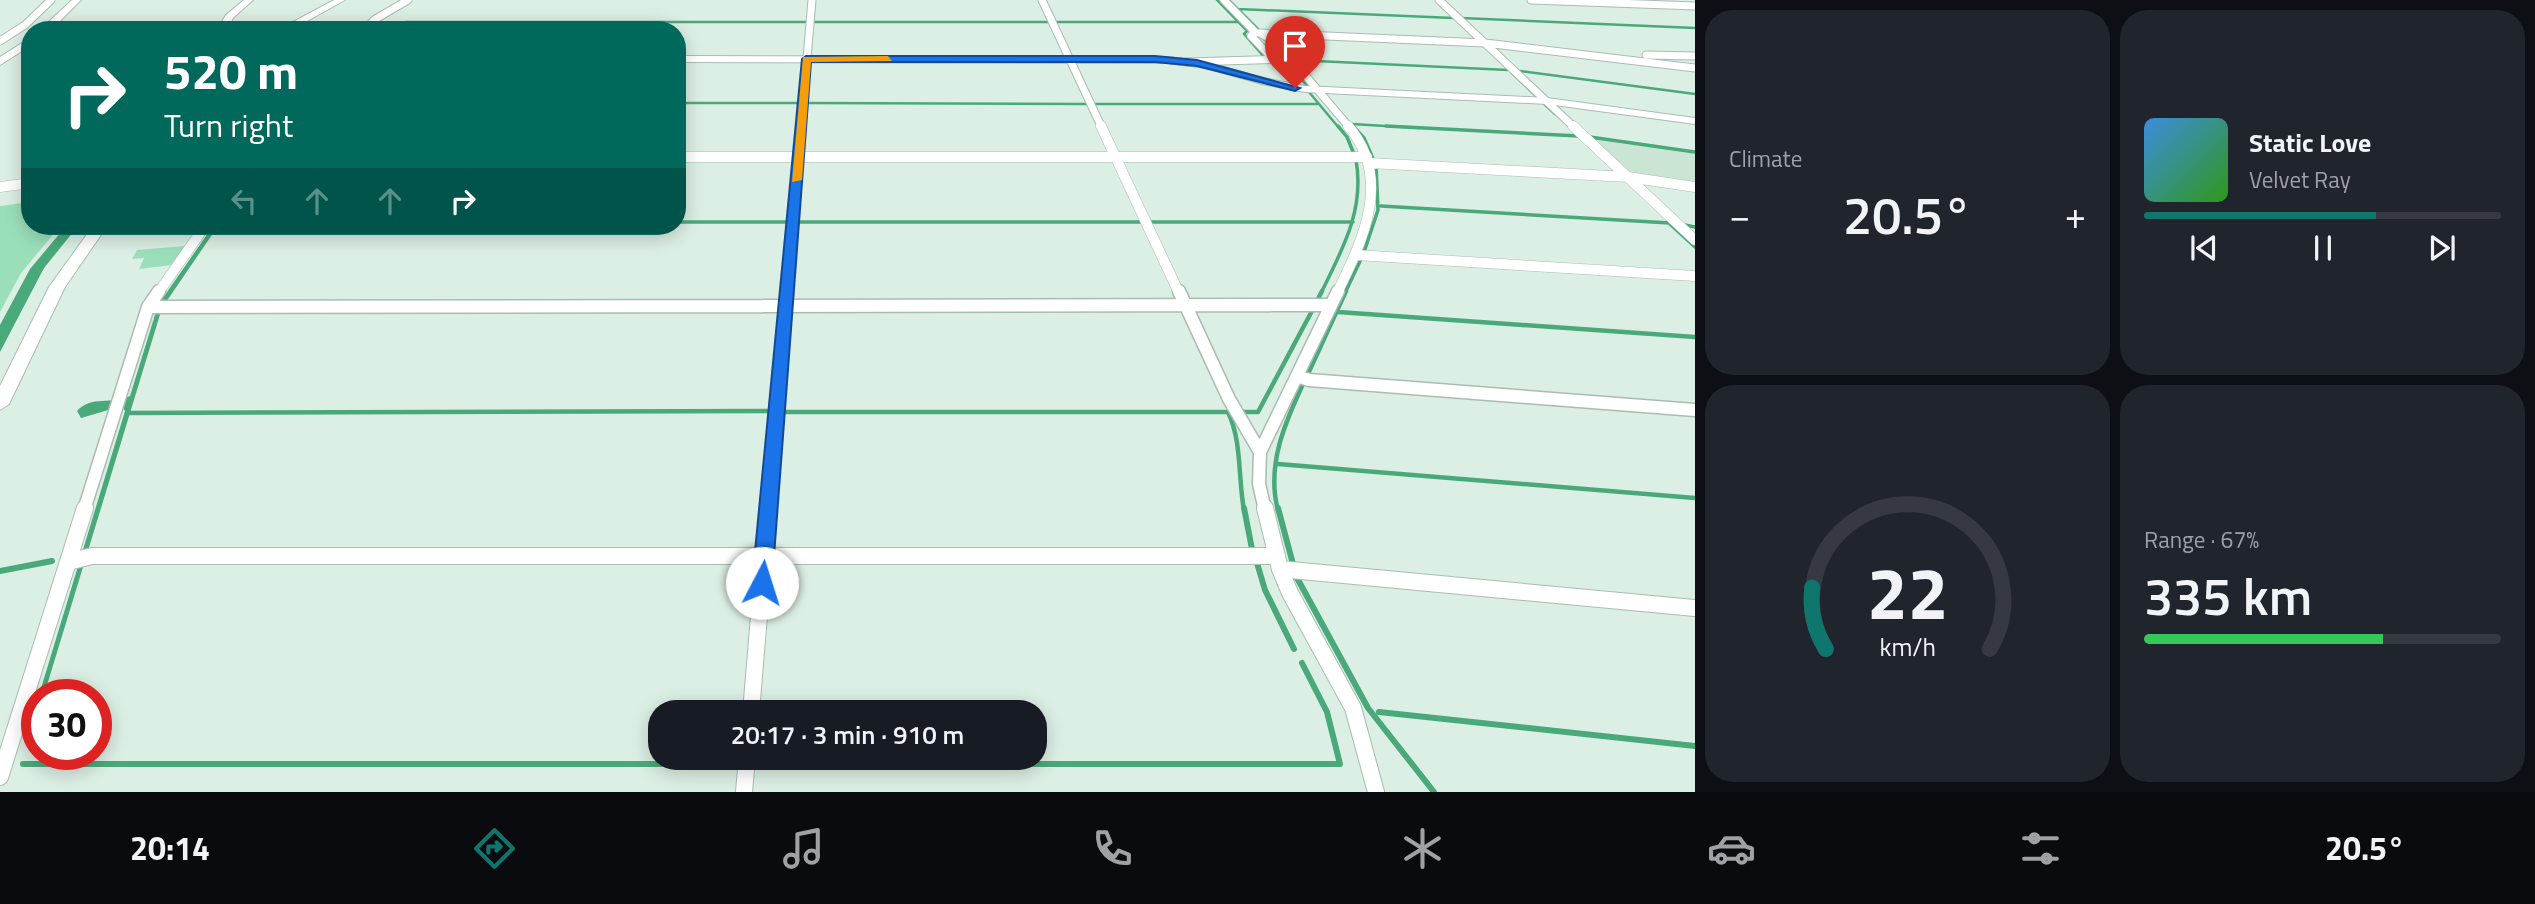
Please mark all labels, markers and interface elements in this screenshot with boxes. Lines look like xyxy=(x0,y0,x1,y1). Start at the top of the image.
pin xyxy=(1265,16,1325,88)
icon: arrive xyxy=(1276,27,1314,65)
text: 520 m xyxy=(164,33,298,108)
icon: right xyxy=(49,49,140,140)
text: Turn right xyxy=(164,101,293,149)
text: Static Love xyxy=(2249,123,2371,162)
text: Climate xyxy=(1729,141,1802,176)
text: Velvet Ray xyxy=(2249,162,2351,197)
text: 20.5° xyxy=(1843,175,1972,254)
icon: left xyxy=(225,182,263,220)
icon: ahead xyxy=(298,182,336,220)
icon: ahead xyxy=(371,182,409,220)
icon: right xyxy=(444,182,482,220)
text: − xyxy=(1729,186,1750,244)
text: + xyxy=(2065,186,2086,244)
icon: previous xyxy=(2185,229,2223,267)
icon: pause xyxy=(2304,229,2342,267)
icon: next xyxy=(2423,229,2461,267)
text: Range · 67% xyxy=(2144,522,2259,557)
text: 22 xyxy=(1867,538,1948,648)
position arrow xyxy=(725,546,799,620)
text: 335 km xyxy=(2144,556,2312,635)
text: km/h xyxy=(1879,628,1936,666)
speed limit sign: 30 xyxy=(21,679,112,770)
text: 20:17 · 3 min · 910 m xyxy=(731,715,964,754)
text: 20:14 xyxy=(130,824,210,872)
icon: directions xyxy=(470,824,519,873)
icon: music xyxy=(779,824,828,873)
icon: phone xyxy=(1088,824,1137,873)
icon: climate xyxy=(1398,824,1447,873)
icon: car xyxy=(1707,824,1756,873)
icon: filters xyxy=(2016,824,2065,873)
text: 20.5° xyxy=(2325,824,2405,872)

